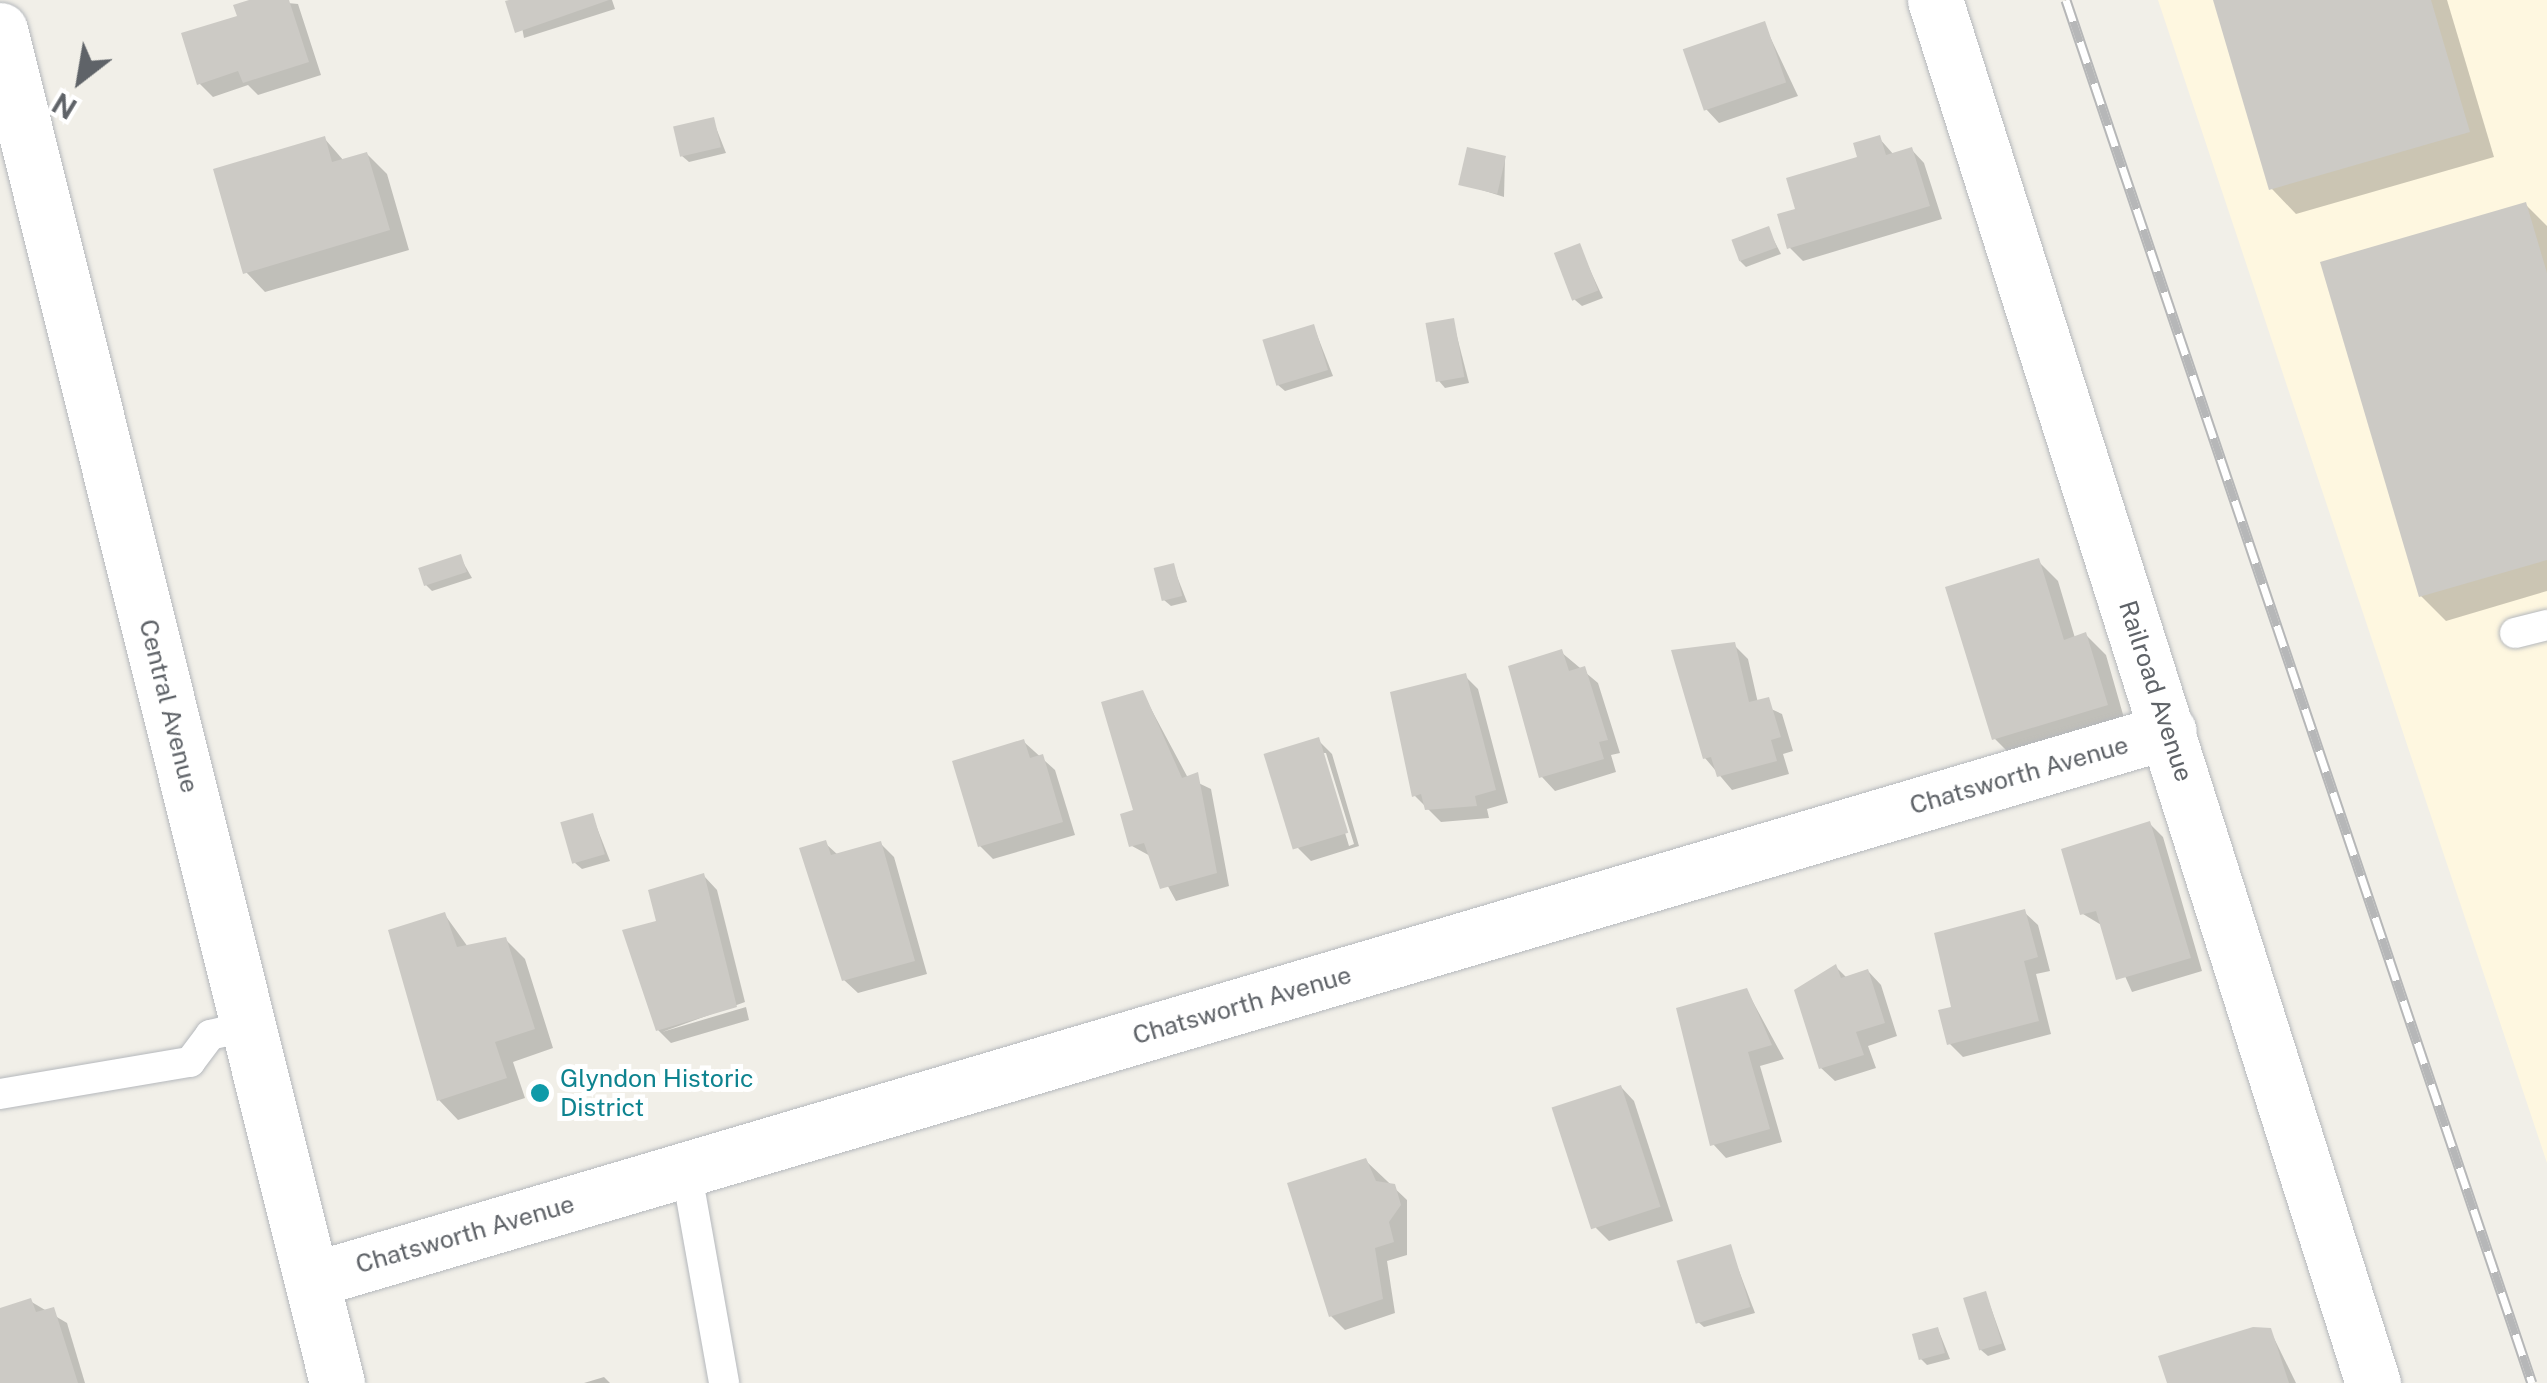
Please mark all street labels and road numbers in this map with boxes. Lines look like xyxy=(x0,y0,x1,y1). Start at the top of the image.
street label: Railroad Avenue xyxy=(2113,597,2199,785)
street label: Central Avenue xyxy=(133,616,205,796)
street label: Chatsworth Avenue xyxy=(1906,729,2132,821)
street label: Chatsworth Avenue xyxy=(1129,959,1355,1051)
street label: Chatsworth Avenue xyxy=(352,1188,578,1280)

